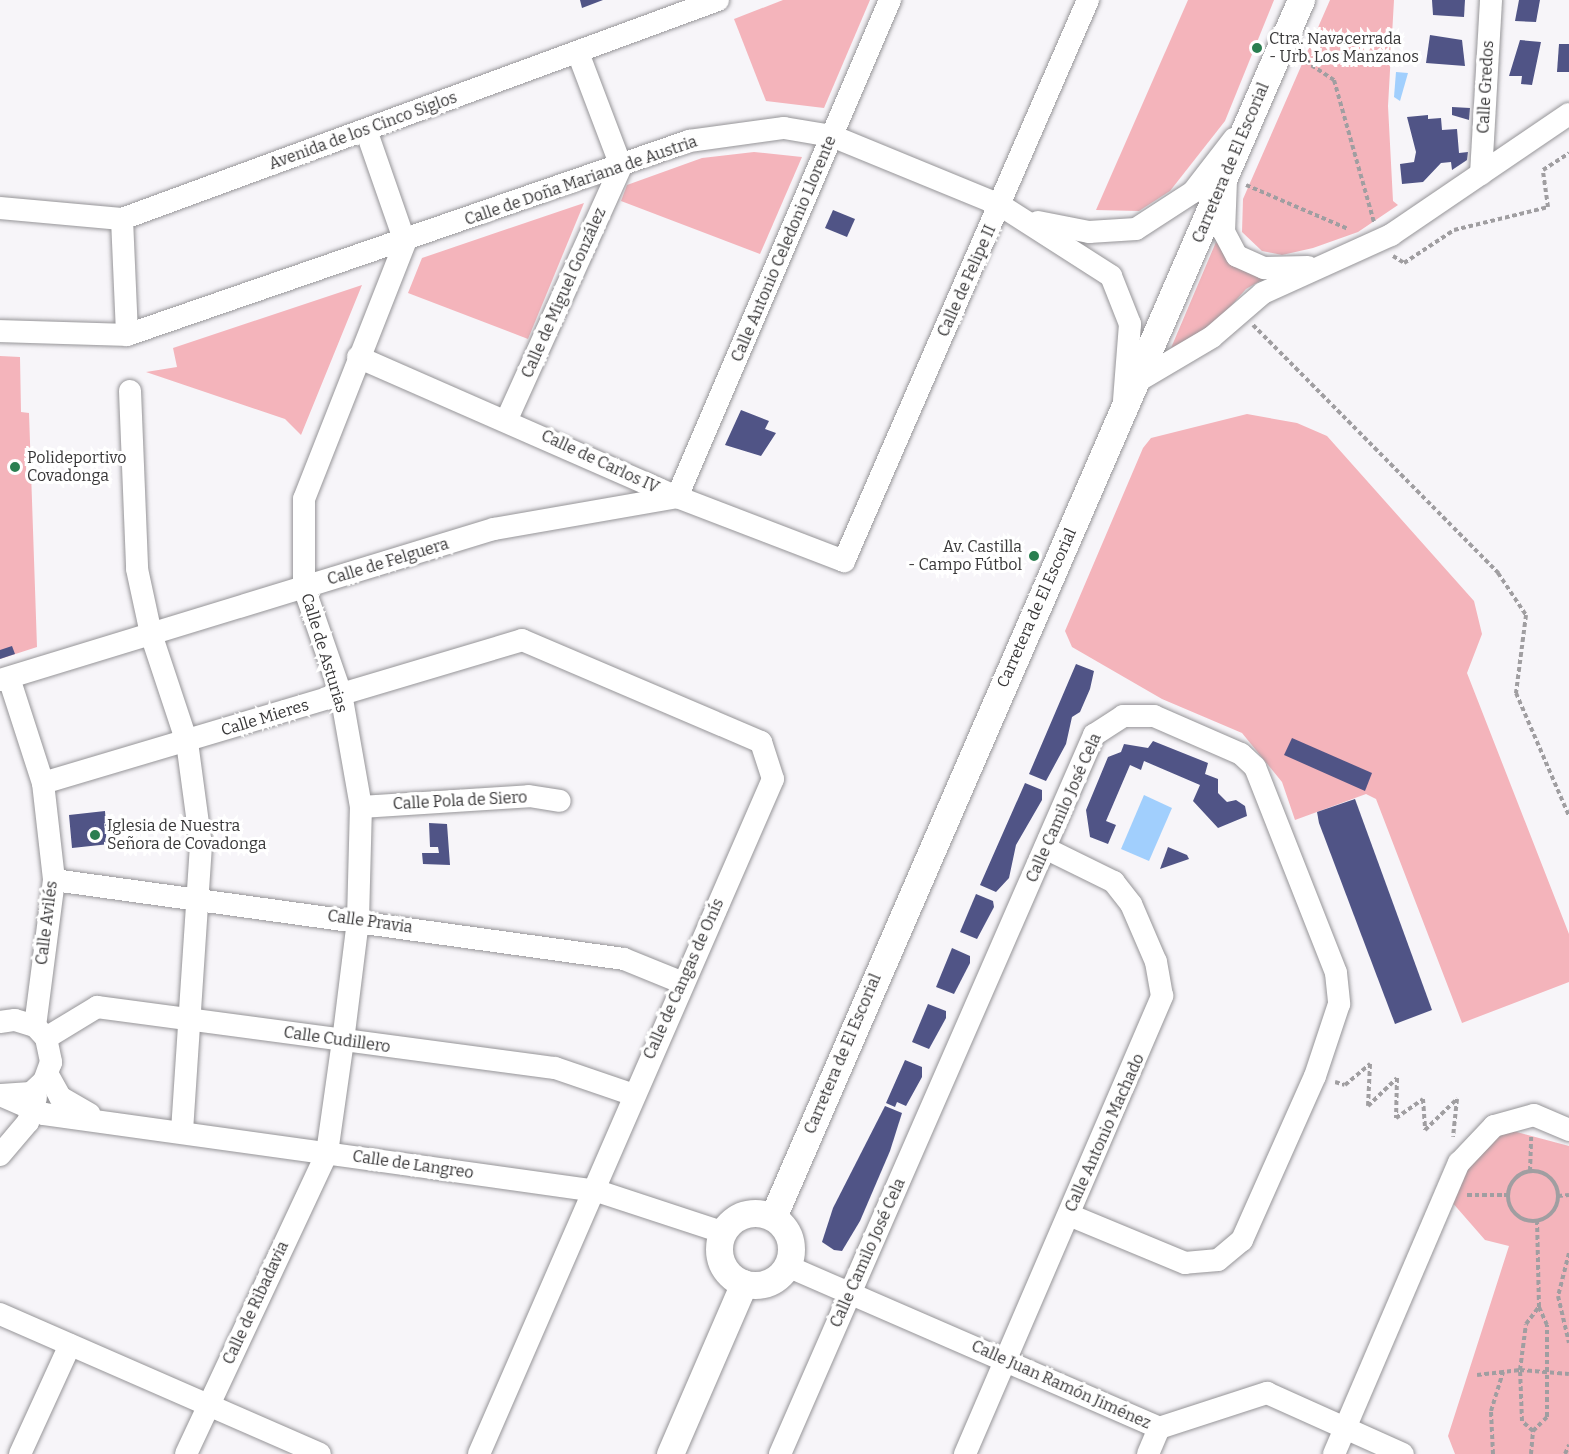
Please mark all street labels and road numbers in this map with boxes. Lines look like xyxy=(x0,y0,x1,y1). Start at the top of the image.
street label: Calle Gredos xyxy=(1474,40,1498,134)
street label: Carretera de El Escorial xyxy=(1189,80,1273,246)
street label: Avenida de los Cinco Siglos xyxy=(266,88,460,174)
street label: Calle de Doña Mariana de Austria xyxy=(462,132,700,230)
street label: Calle Antonio Celedonio Llorente xyxy=(728,133,840,365)
street label: Calle de Miguel González xyxy=(518,205,610,381)
street label: Calle de Felipe II xyxy=(934,222,1000,340)
street label: Calle de Carlos IV xyxy=(538,426,662,498)
street label: Carretera de El Escorial xyxy=(993,525,1081,691)
street label: Calle de Felguera xyxy=(325,534,451,590)
street label: Calle de Asturias xyxy=(297,591,351,715)
street label: Calle Mieres xyxy=(219,696,311,740)
street label: Calle Camilo José Cela xyxy=(1022,730,1106,886)
street label: Calle Pola de Siero xyxy=(392,788,528,814)
street label: Calle Avilés xyxy=(32,880,62,966)
street label: Calle de Cangas de Onís xyxy=(640,896,728,1062)
street label: Calle Pravia xyxy=(326,907,414,937)
street label: Carretera de El Escorial xyxy=(801,971,885,1137)
street label: Calle Cudillero xyxy=(282,1023,392,1057)
street label: Calle Antonio Machado xyxy=(1061,1051,1149,1215)
street label: Calle de Langreo xyxy=(351,1147,475,1183)
street label: Calle Camilo José Cela xyxy=(826,1175,910,1331)
street label: Calle de Ribadavia xyxy=(219,1238,293,1368)
street label: Calle Juan Ramón Jiménez xyxy=(968,1337,1154,1433)

